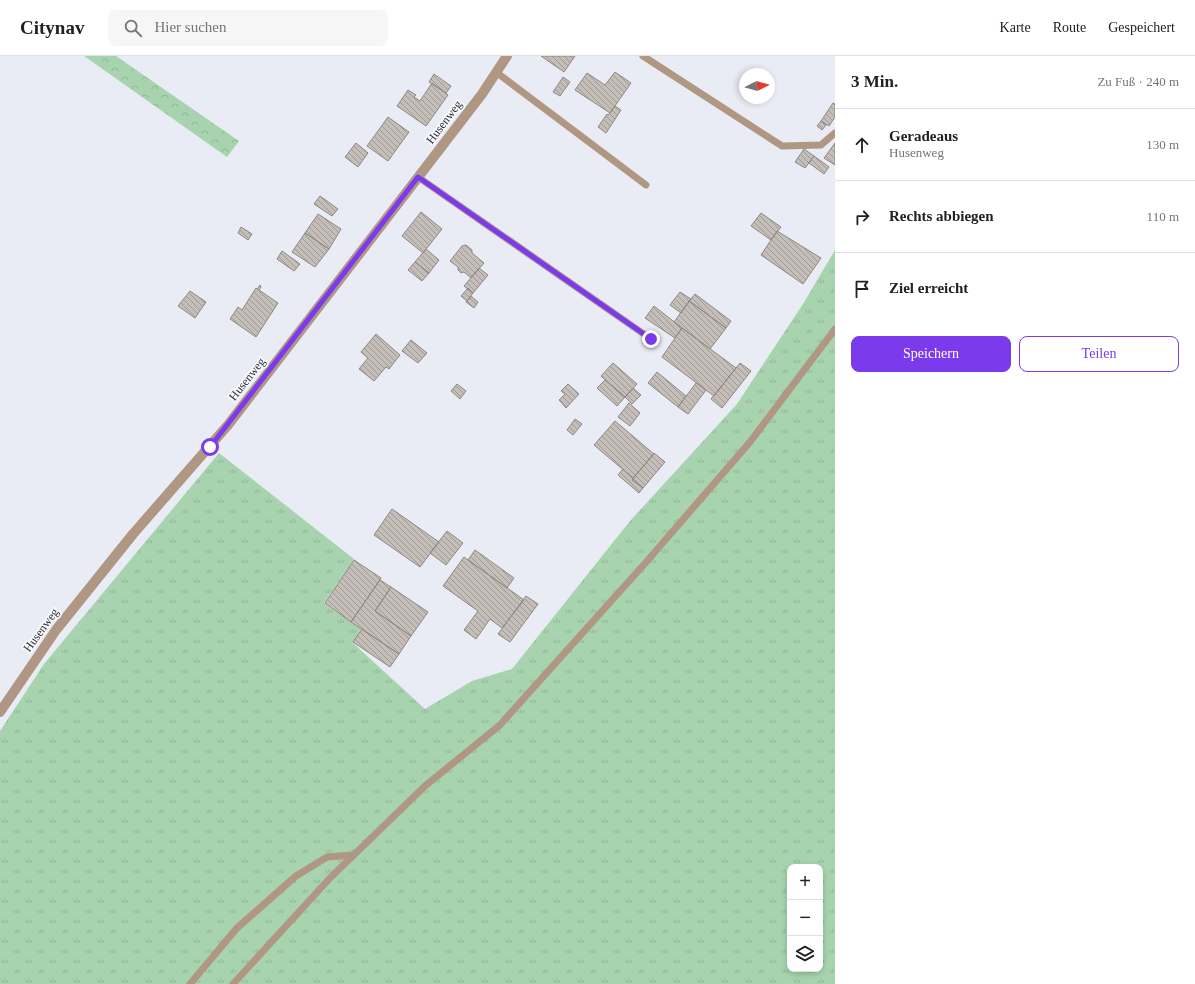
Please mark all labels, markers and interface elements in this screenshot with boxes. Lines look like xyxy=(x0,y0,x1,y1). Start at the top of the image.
search box xyxy=(108,10,388,46)
text: Citynav xyxy=(20,17,84,38)
icon: search xyxy=(122,17,144,39)
text: Hier suchen xyxy=(154,19,226,35)
text: Karte xyxy=(1000,20,1031,35)
text: Route xyxy=(1053,20,1086,35)
text: Gespeichert xyxy=(1108,20,1175,35)
north arrow xyxy=(739,68,775,104)
text: 3 Min. xyxy=(851,72,898,91)
text: Zu Fuß · 240 m xyxy=(1097,74,1179,89)
street label: Husenweg xyxy=(423,98,465,146)
text: Geradeaus xyxy=(889,128,958,144)
icon: ahead xyxy=(851,134,873,156)
text: 130 m xyxy=(1146,137,1179,152)
text: Husenweg xyxy=(889,145,944,160)
icon: right xyxy=(851,206,873,228)
text: Rechts abbiegen xyxy=(889,208,994,224)
text: 110 m xyxy=(1147,209,1179,224)
icon: arrive xyxy=(851,278,873,300)
text: Ziel erreicht xyxy=(889,280,968,296)
route end xyxy=(642,330,660,348)
button: Speichern xyxy=(851,336,1011,372)
button: Teilen xyxy=(1019,336,1179,372)
street label: Husenweg xyxy=(226,355,268,403)
route start xyxy=(201,438,219,456)
street label: Husenweg xyxy=(20,605,62,655)
map controls xyxy=(787,864,823,972)
button: + xyxy=(787,864,823,900)
button: − xyxy=(787,900,823,936)
button: layers xyxy=(787,936,823,972)

